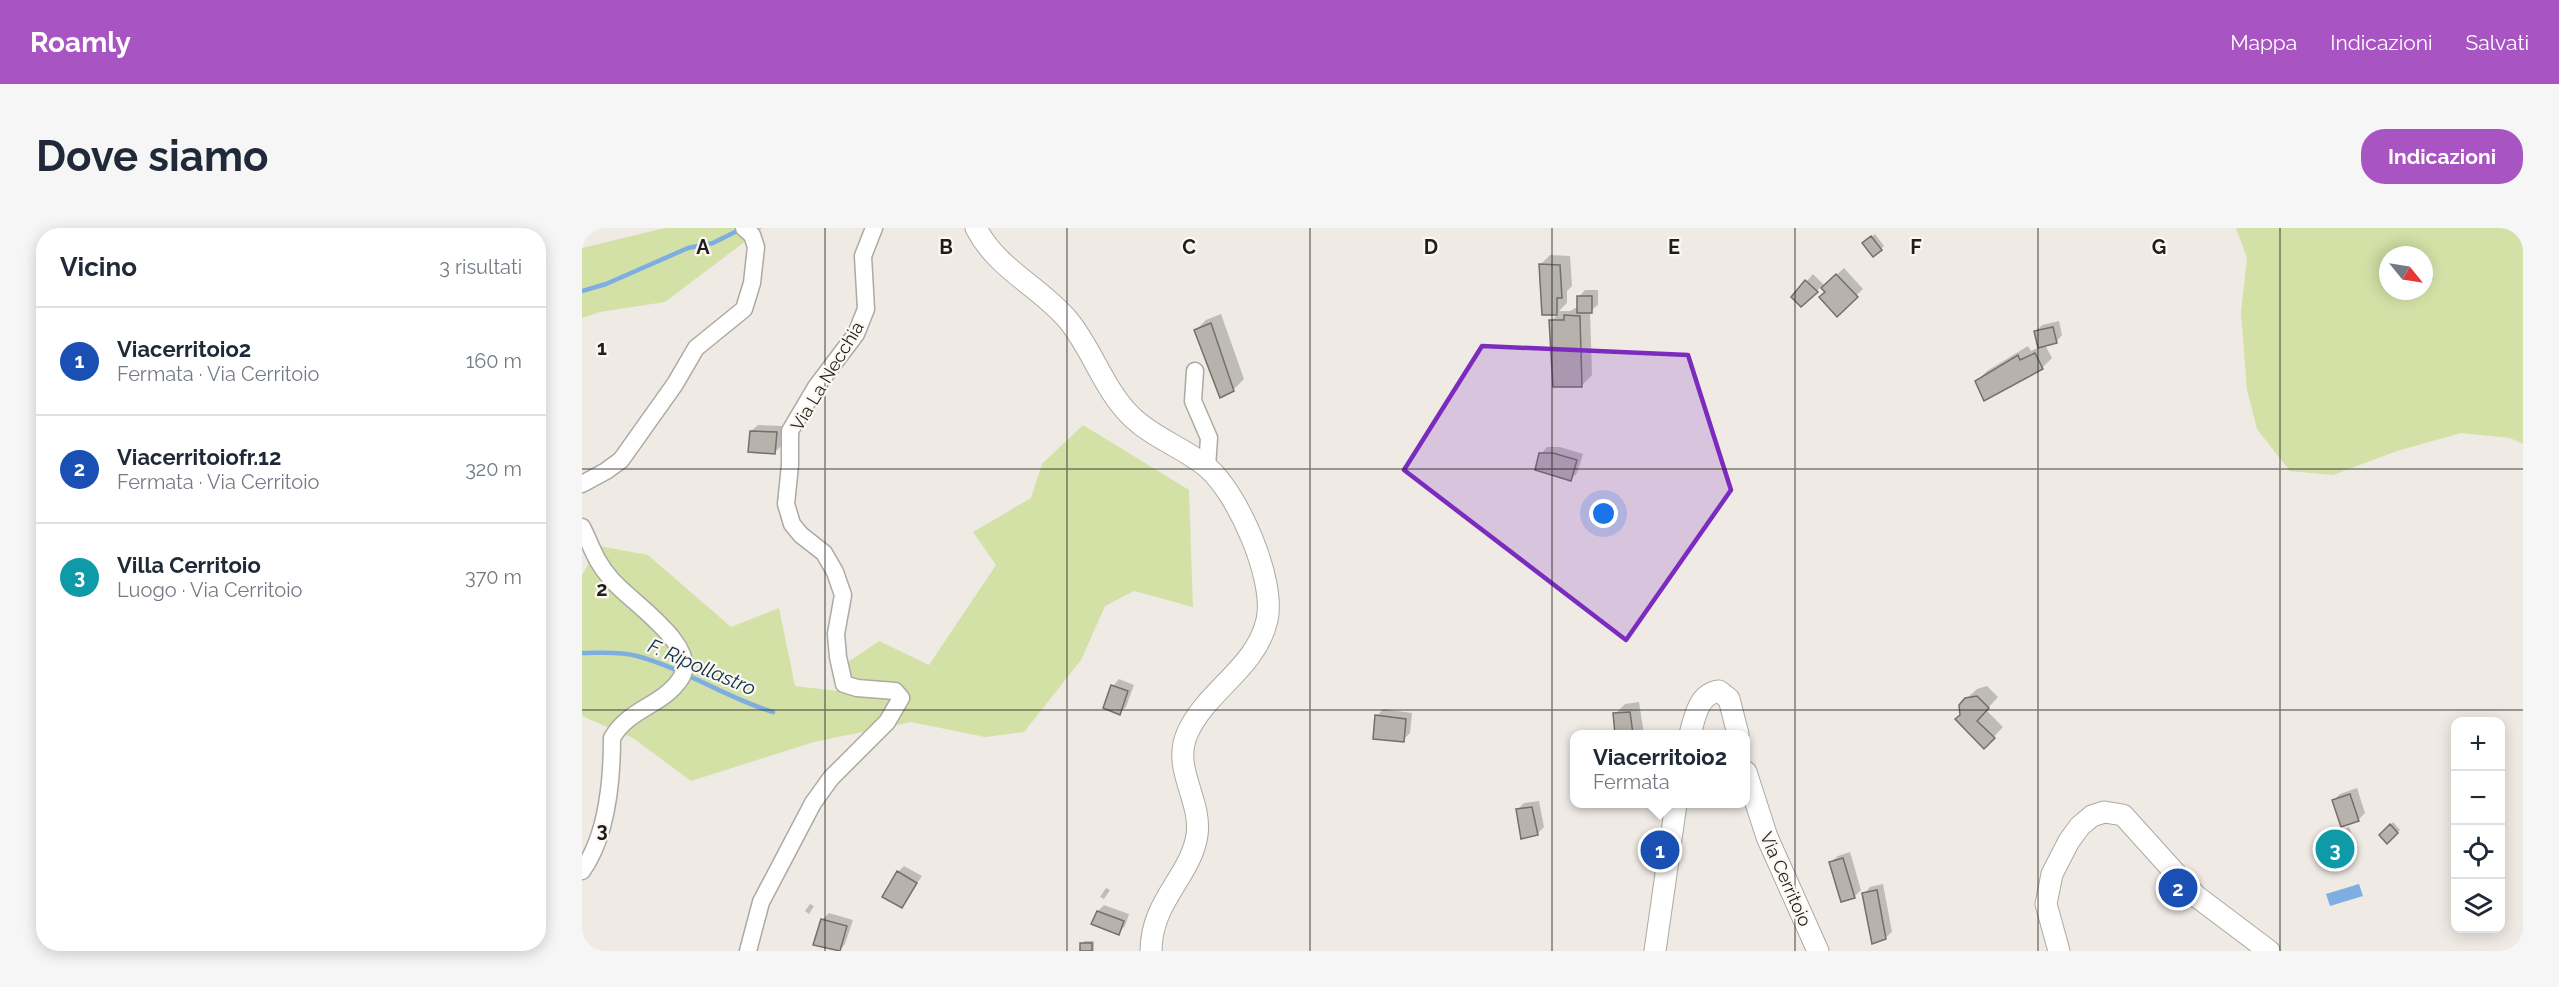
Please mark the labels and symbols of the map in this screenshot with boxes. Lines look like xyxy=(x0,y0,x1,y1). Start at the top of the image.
text: A xyxy=(696,235,710,259)
text: B xyxy=(939,235,953,259)
text: C xyxy=(1182,235,1196,259)
text: D xyxy=(1424,235,1438,259)
text: E xyxy=(1668,235,1680,259)
text: F xyxy=(1910,235,1922,259)
text: G xyxy=(2152,235,2166,259)
north arrow xyxy=(2379,246,2433,300)
street label: Via La Necchia xyxy=(786,318,868,434)
text: 1 xyxy=(597,336,607,360)
your location xyxy=(1589,499,1618,528)
text: 2 xyxy=(596,577,608,601)
water label: F. Ripollastro xyxy=(644,634,760,700)
text: 3 xyxy=(596,818,608,842)
pin: 3 xyxy=(2316,826,2354,872)
pin: 1 xyxy=(1640,828,1680,872)
street label: Via Cerritoio xyxy=(1756,828,1816,930)
pin: 2 xyxy=(2158,866,2198,910)

